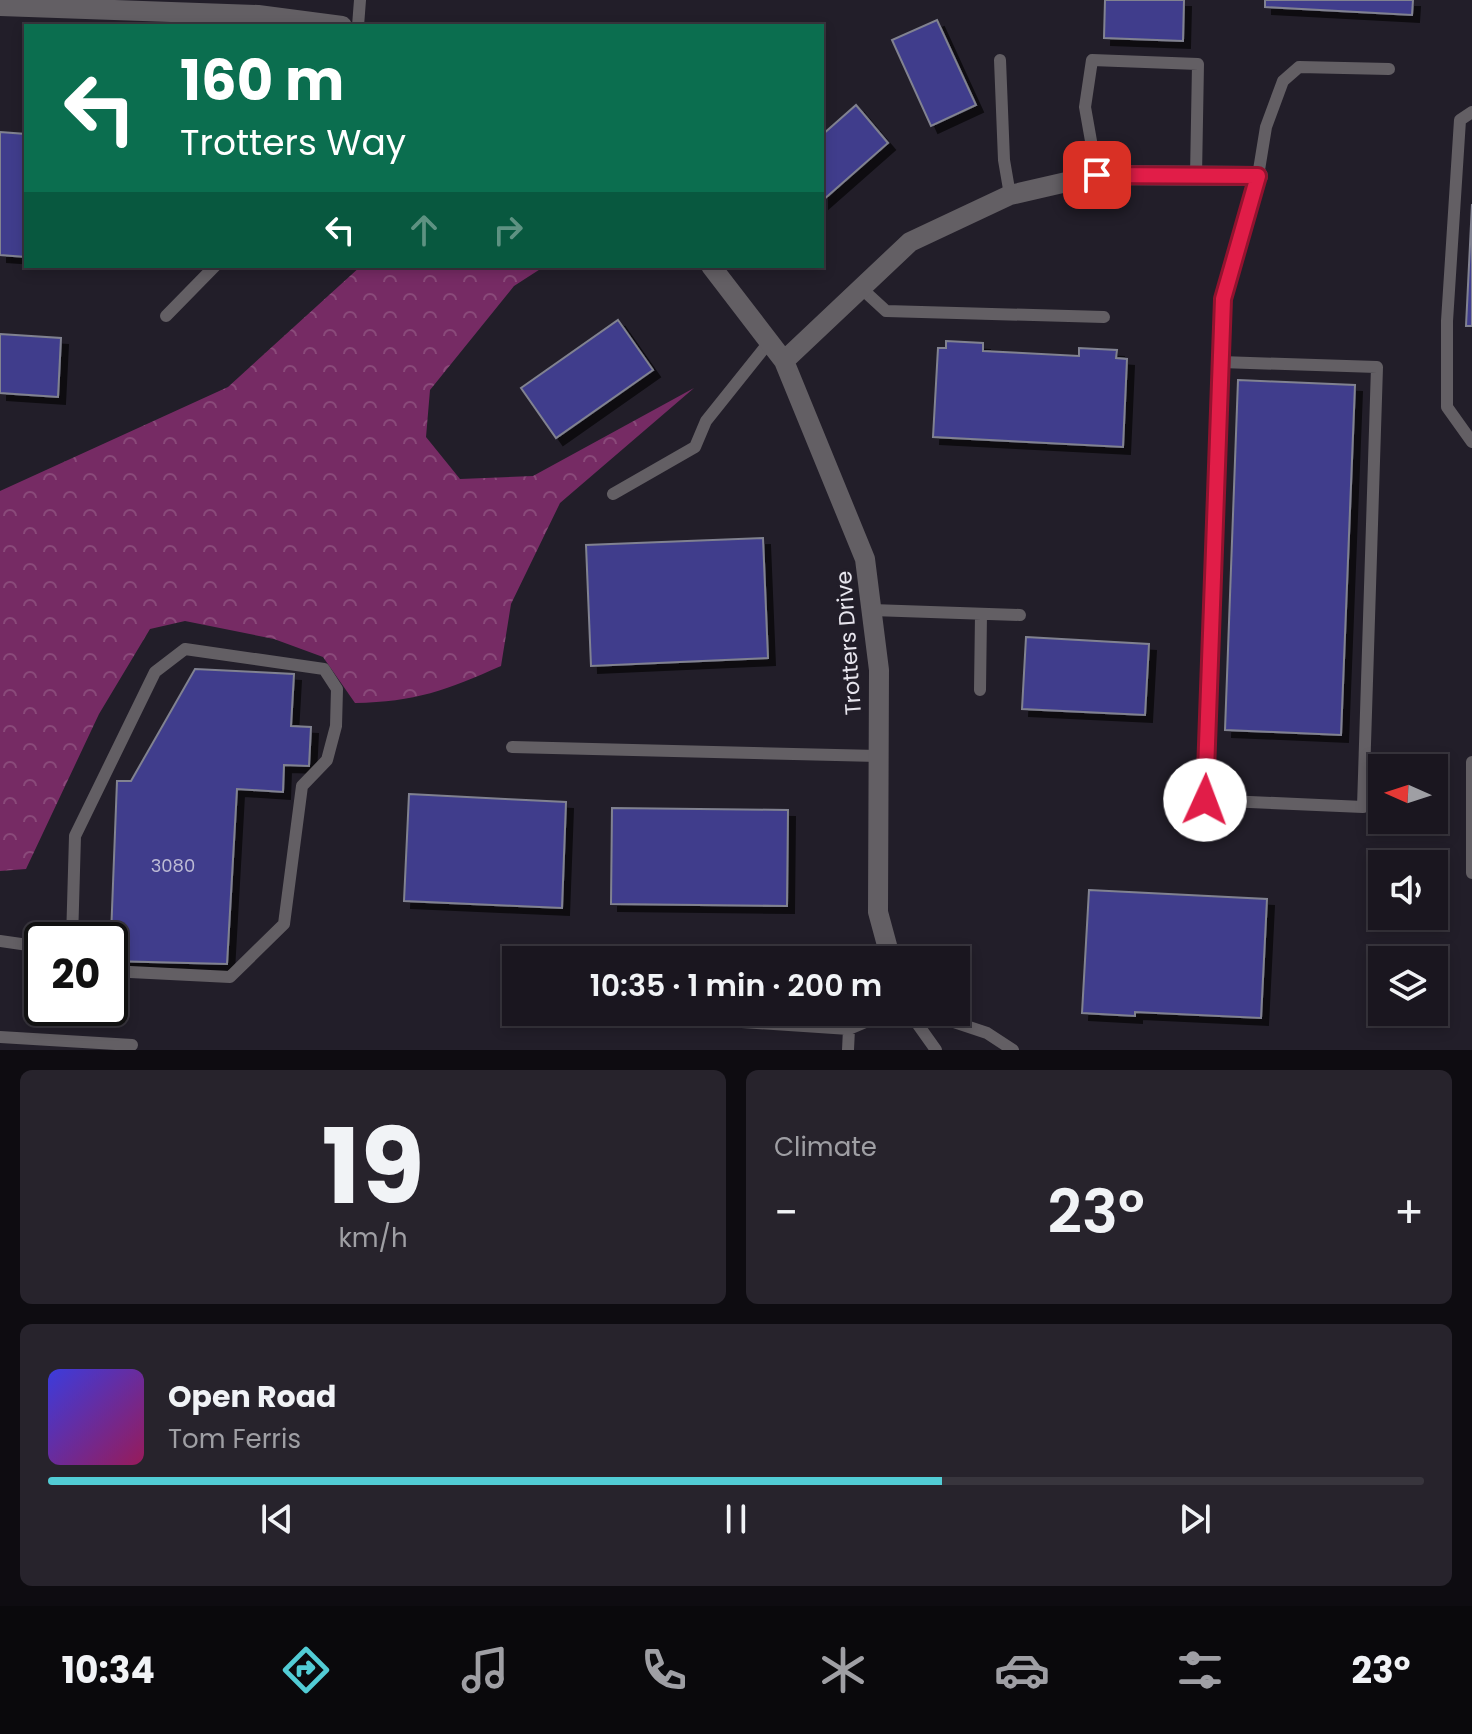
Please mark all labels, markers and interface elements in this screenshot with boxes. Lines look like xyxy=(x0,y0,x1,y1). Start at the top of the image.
text: 160 m xyxy=(180,41,344,120)
icon: left xyxy=(48,56,152,160)
text: Trotters Way xyxy=(180,117,406,168)
pin xyxy=(1063,141,1131,209)
icon: arrive xyxy=(1075,153,1119,197)
icon: left xyxy=(318,208,362,252)
icon: ahead xyxy=(402,208,446,252)
icon: right xyxy=(486,208,530,252)
street label: Trotters Drive xyxy=(828,570,869,716)
north arrow xyxy=(1368,754,1448,834)
map controls xyxy=(1368,754,1448,1026)
position arrow xyxy=(1163,758,1247,842)
button: sound xyxy=(1368,850,1448,930)
house number: 3080 xyxy=(151,853,195,878)
speed limit sign: 20 xyxy=(24,922,128,1026)
button: layers xyxy=(1368,946,1448,1026)
text: 10:35 · 1 min · 200 m xyxy=(590,964,882,1007)
text: 19 xyxy=(321,1094,425,1239)
text: Climate xyxy=(774,1129,877,1165)
text: 23° xyxy=(1048,1170,1145,1254)
text: − xyxy=(774,1182,798,1243)
text: + xyxy=(1394,1182,1424,1243)
text: km/h xyxy=(338,1220,408,1256)
text: Open Road xyxy=(168,1375,336,1418)
text: Tom Ferris xyxy=(168,1421,301,1457)
icon: previous xyxy=(255,1497,299,1541)
icon: pause xyxy=(714,1497,758,1541)
icon: next xyxy=(1173,1497,1217,1541)
icon: directions xyxy=(278,1642,334,1698)
icon: music xyxy=(457,1642,513,1698)
icon: phone xyxy=(636,1642,692,1698)
icon: climate xyxy=(815,1642,871,1698)
icon: car xyxy=(994,1642,1050,1698)
icon: filters xyxy=(1172,1642,1228,1698)
text: 10:34 xyxy=(61,1645,155,1696)
text: 23° xyxy=(1351,1645,1410,1696)

